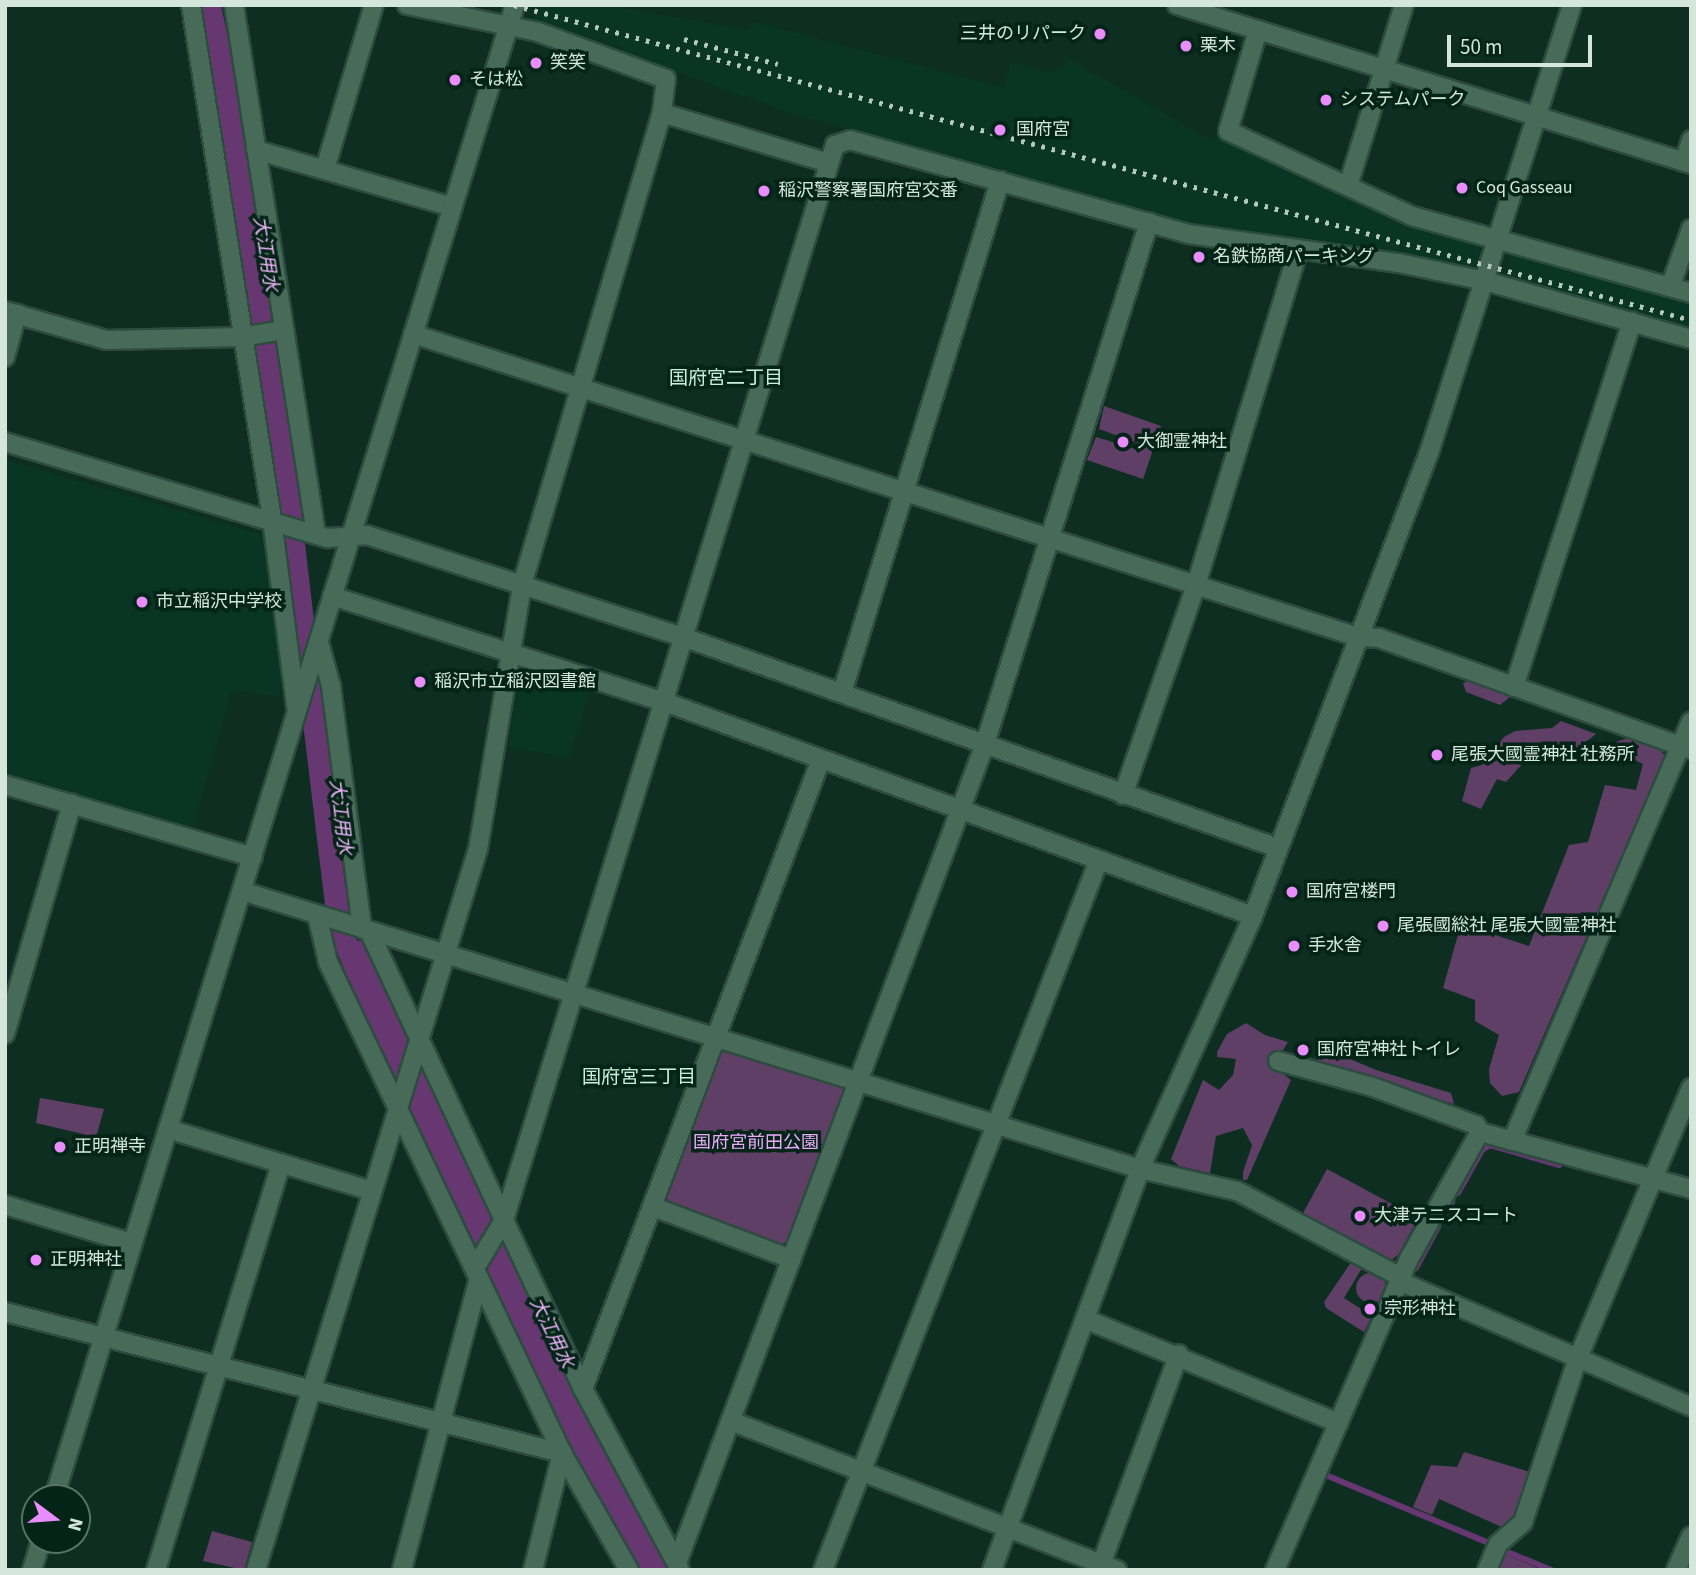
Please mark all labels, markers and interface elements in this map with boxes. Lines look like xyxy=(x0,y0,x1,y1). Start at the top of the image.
scale bar xyxy=(1451,21,1596,65)
place label: 三井のリパーク xyxy=(960,23,1086,45)
marker: 三井のリパーク xyxy=(1092,26,1108,42)
text: 50 m xyxy=(1460,32,1502,62)
place label: 栗木 xyxy=(1200,35,1236,57)
marker: 栗木 xyxy=(1178,38,1194,54)
place label: 笑笑 xyxy=(550,52,586,74)
marker: 笑笑 xyxy=(528,55,544,71)
place label: そは松 xyxy=(469,69,523,91)
marker: そは松 xyxy=(447,72,463,88)
place label: システムパーク xyxy=(1340,89,1466,111)
marker: システムパーク xyxy=(1318,92,1334,108)
place label: 国府宮 xyxy=(1016,119,1070,141)
marker: 国府宮 xyxy=(990,120,1010,140)
place label: Coq Gasseau xyxy=(1476,177,1572,199)
place label: 稲沢警察署国府宮交番 xyxy=(778,180,958,202)
marker: Coq Gasseau xyxy=(1454,180,1470,196)
marker: 稲沢警察署国府宮交番 xyxy=(756,183,772,199)
water label: 大江用水 xyxy=(248,215,282,293)
place label: 名鉄協商パーキング xyxy=(1213,246,1375,268)
marker: 名鉄協商パーキング xyxy=(1191,249,1207,265)
district label: 国府宮二丁目 xyxy=(669,368,783,390)
place label: 大御霊神社 xyxy=(1137,431,1227,453)
marker: 大御霊神社 xyxy=(1115,434,1131,450)
place label: 市立稲沢中学校 xyxy=(156,591,282,613)
marker: 市立稲沢中学校 xyxy=(134,594,150,610)
place label: 稲沢市立稲沢図書館 xyxy=(434,671,596,693)
marker: 稲沢市立稲沢図書館 xyxy=(412,674,428,690)
place label: 尾張大國霊神社 社務所 xyxy=(1451,744,1635,766)
marker: 尾張大國霊神社 社務所 xyxy=(1429,747,1445,763)
water label: 大江用水 xyxy=(324,778,356,856)
place label: 国府宮楼門 xyxy=(1306,881,1396,903)
marker: 国府宮楼門 xyxy=(1284,884,1300,900)
place label: 尾張國総社 尾張大國霊神社 xyxy=(1397,915,1617,937)
marker: 尾張國総社 尾張大國霊神社 xyxy=(1375,918,1391,934)
place label: 手水舎 xyxy=(1308,935,1362,957)
marker: 手水舎 xyxy=(1286,938,1302,954)
place label: 国府宮神社トイレ xyxy=(1317,1039,1461,1061)
marker: 国府宮神社トイレ xyxy=(1295,1042,1311,1058)
district label: 国府宮三丁目 xyxy=(582,1067,696,1089)
park label: 国府宮前田公園 xyxy=(693,1132,819,1154)
place label: 正明禅寺 xyxy=(74,1136,146,1158)
marker: 正明禅寺 xyxy=(52,1139,68,1155)
place label: 大津テニスコート xyxy=(1374,1205,1518,1227)
marker: 大津テニスコート xyxy=(1352,1208,1368,1224)
place label: 正明神社 xyxy=(50,1249,122,1271)
marker: 正明神社 xyxy=(28,1252,44,1268)
water label: 大江用水 xyxy=(524,1294,578,1372)
place label: 宗形神社 xyxy=(1384,1298,1456,1320)
marker: 宗形神社 xyxy=(1362,1301,1378,1317)
north arrow xyxy=(21,1484,91,1554)
text: N xyxy=(60,1515,89,1534)

